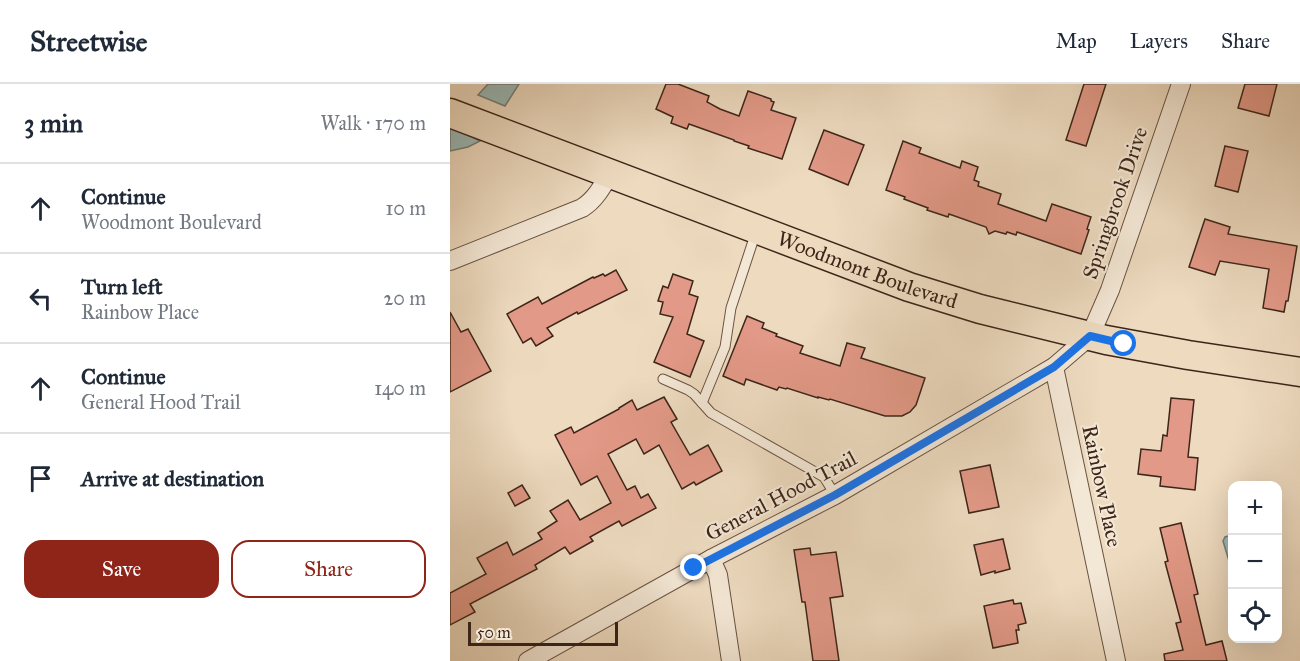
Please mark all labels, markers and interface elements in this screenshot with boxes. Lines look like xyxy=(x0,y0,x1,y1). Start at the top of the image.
text: Streetwise xyxy=(30,24,147,59)
text: Map xyxy=(1056,28,1097,54)
text: Layers xyxy=(1130,28,1188,54)
text: Share xyxy=(1221,28,1270,54)
text: 3 min xyxy=(24,107,83,139)
text: Walk · 170 m xyxy=(321,111,426,135)
street label: Springbrook Drive xyxy=(1077,123,1153,283)
text: Continue xyxy=(81,183,166,210)
icon: ahead xyxy=(24,192,57,225)
text: 10 m xyxy=(385,196,426,220)
text: Woodmont Boulevard xyxy=(81,210,262,234)
street label: Woodmont Boulevard xyxy=(774,225,961,314)
text: Turn left xyxy=(81,273,163,300)
icon: left xyxy=(24,282,57,315)
text: 20 m xyxy=(383,286,426,310)
text: Rainbow Place xyxy=(81,300,199,324)
route start xyxy=(1110,330,1136,356)
text: Continue xyxy=(81,363,166,390)
icon: ahead xyxy=(24,372,57,405)
text: 140 m xyxy=(374,376,426,400)
text: General Hood Trail xyxy=(81,390,241,414)
street label: Rainbow Place xyxy=(1076,423,1128,550)
street label: General Hood Trail xyxy=(701,445,861,547)
icon: arrive xyxy=(24,462,57,495)
text: Arrive at destination xyxy=(81,465,264,492)
map controls xyxy=(1228,481,1282,643)
button: + xyxy=(1228,481,1282,535)
button: − xyxy=(1228,535,1282,589)
button: Save xyxy=(24,540,219,598)
button: Share xyxy=(231,540,426,598)
route end xyxy=(680,554,706,580)
button: locate xyxy=(1228,589,1282,643)
scale bar xyxy=(468,619,618,646)
text: 50 m xyxy=(477,623,511,642)

